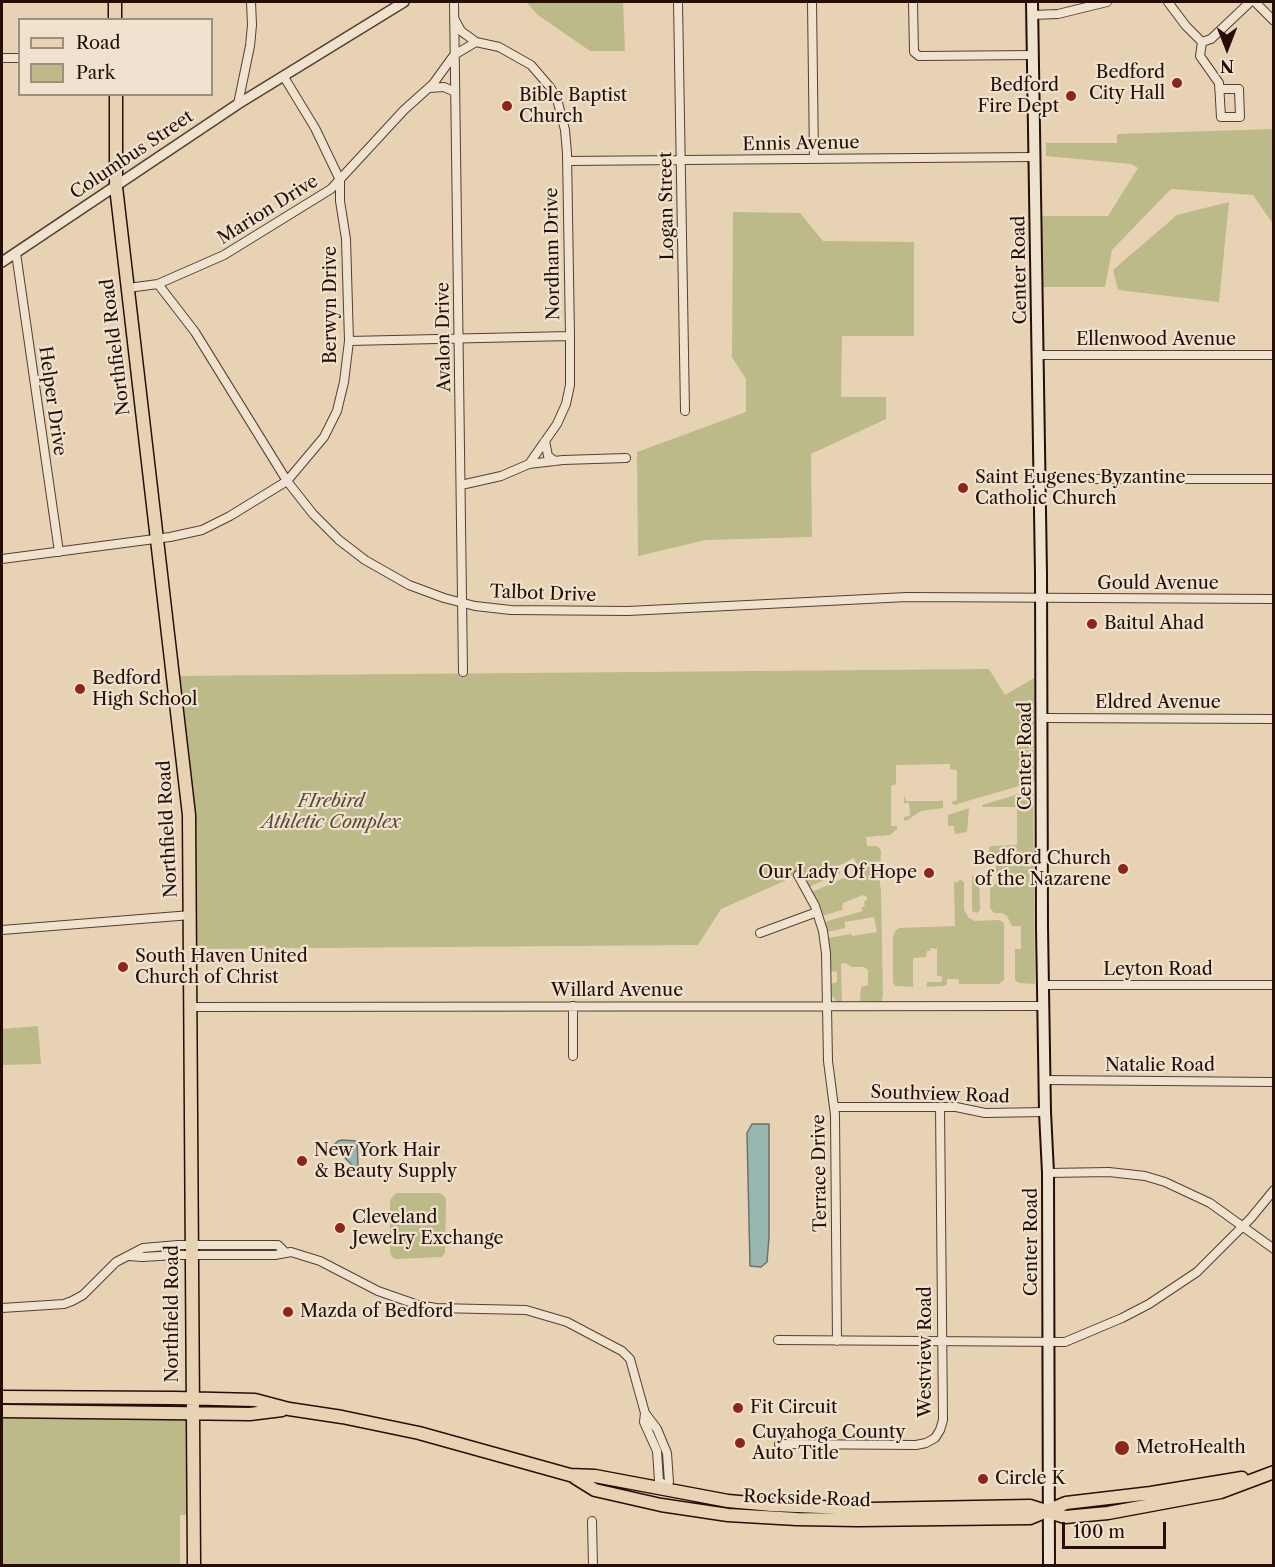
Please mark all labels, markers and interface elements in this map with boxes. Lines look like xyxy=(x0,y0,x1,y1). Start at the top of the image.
legend xyxy=(18,18,213,96)
north arrow xyxy=(1197,18,1257,78)
text: Road xyxy=(76,32,121,54)
text: N xyxy=(1220,56,1234,76)
text: Park xyxy=(76,62,115,84)
place label: Bedford City Hall xyxy=(1089,62,1165,104)
place label: Bedford Fire Dept xyxy=(978,75,1059,118)
marker: Bedford City Hall xyxy=(1170,76,1184,90)
place label: Bible Baptist Church xyxy=(519,85,627,128)
marker: Bedford Fire Dept xyxy=(1064,89,1078,103)
marker: Bible Baptist Church xyxy=(500,99,514,113)
street label: Columbus Street xyxy=(66,106,198,204)
street label: Ennis Avenue xyxy=(742,132,860,156)
street label: Logan Street xyxy=(655,151,679,261)
street label: Marion Drive xyxy=(214,171,322,249)
street label: Nordham Drive xyxy=(541,187,565,321)
street label: Center Road xyxy=(1008,216,1032,324)
street label: Berwyn Drive xyxy=(320,246,342,364)
street label: Northfield Road xyxy=(97,277,135,417)
street label: Avalon Drive xyxy=(432,282,456,392)
street label: Ellenwood Avenue xyxy=(1076,329,1236,351)
street label: Helper Drive xyxy=(34,345,70,457)
place label: Saint Eugenes Byzantine Catholic Church xyxy=(975,467,1186,510)
marker: Saint Eugenes Byzantine Catholic Church xyxy=(956,481,970,495)
street label: Gould Avenue xyxy=(1097,573,1219,595)
street label: Talbot Drive xyxy=(489,581,597,607)
place label: Baitul Ahad xyxy=(1104,613,1204,635)
marker: Baitul Ahad xyxy=(1085,617,1099,631)
place label: Bedford High School xyxy=(92,668,197,710)
marker: Bedford High School xyxy=(73,682,87,696)
street label: Eldred Avenue xyxy=(1095,692,1221,714)
street label: Center Road xyxy=(1015,702,1037,810)
street label: Northfield Road xyxy=(154,760,182,898)
park label: FIrebird Athletic Complex xyxy=(262,791,400,834)
place label: Bedford Church of the Nazarene xyxy=(973,848,1111,890)
place label: Our Lady Of Hope xyxy=(758,862,917,884)
marker: Bedford Church of the Nazarene xyxy=(1116,862,1130,876)
marker: Our Lady Of Hope xyxy=(922,866,936,880)
place label: South Haven United Church of Christ xyxy=(135,946,308,988)
street label: Leyton Road xyxy=(1103,959,1213,981)
marker: South Haven United Church of Christ xyxy=(116,960,130,974)
street label: Willard Avenue xyxy=(551,980,683,1002)
street label: Natalie Road xyxy=(1105,1055,1215,1077)
street label: Southview Road xyxy=(870,1082,1010,1108)
street label: Terrace Drive xyxy=(808,1114,832,1232)
place label: New York Hair & Beauty Supply xyxy=(314,1140,457,1182)
marker: New York Hair & Beauty Supply xyxy=(295,1154,309,1168)
street label: Center Road xyxy=(1021,1188,1043,1296)
place label: Cleveland Jewelry Exchange xyxy=(352,1207,504,1250)
marker: Cleveland Jewelry Exchange xyxy=(333,1221,347,1235)
street label: Northfield Road xyxy=(162,1245,184,1383)
street label: Westview Road xyxy=(915,1286,937,1418)
place label: Mazda of Bedford xyxy=(300,1301,453,1323)
marker: Mazda of Bedford xyxy=(281,1305,295,1319)
place label: Fit Circuit xyxy=(750,1397,837,1419)
marker: Fit Circuit xyxy=(731,1401,745,1415)
place label: Cuyahoga County Auto Title xyxy=(752,1422,906,1464)
marker: Cuyahoga County Auto Title xyxy=(733,1436,747,1450)
place label: MetroHealth xyxy=(1136,1437,1246,1459)
marker: MetroHealth xyxy=(1113,1439,1131,1457)
place label: Circle K xyxy=(995,1468,1065,1490)
marker: Circle K xyxy=(976,1472,990,1486)
street label: Rockside Road xyxy=(743,1486,871,1512)
scale bar xyxy=(1065,1510,1168,1548)
text: 100 m xyxy=(1073,1521,1125,1543)

